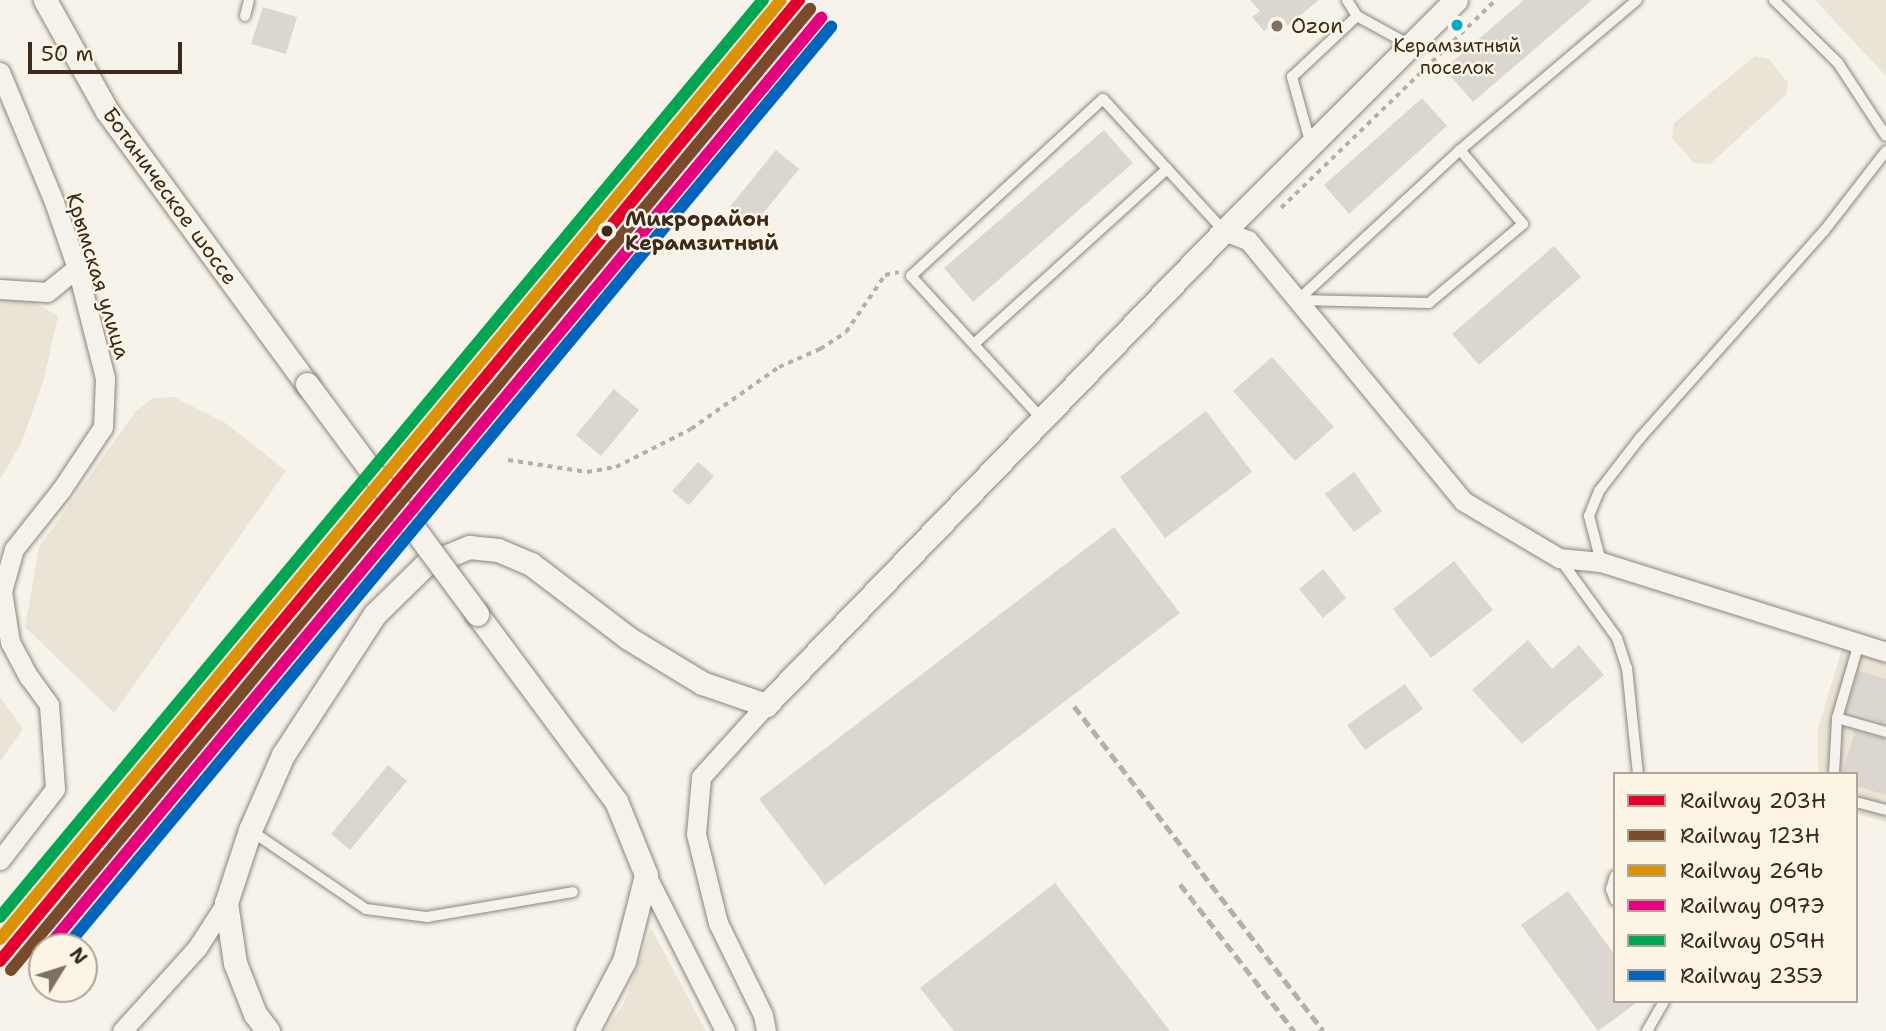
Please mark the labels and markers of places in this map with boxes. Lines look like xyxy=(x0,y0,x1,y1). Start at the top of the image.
place label: Ozon xyxy=(1291,13,1343,39)
marker: Ozon xyxy=(1269,18,1285,34)
marker: Керамзитный поселок xyxy=(1450,18,1464,32)
place label: Керамзитный поселок xyxy=(1393,35,1521,79)
place label: Микрорайон Керамзитный xyxy=(625,206,779,256)
marker: Микрорайон Керамзитный xyxy=(595,219,619,243)

